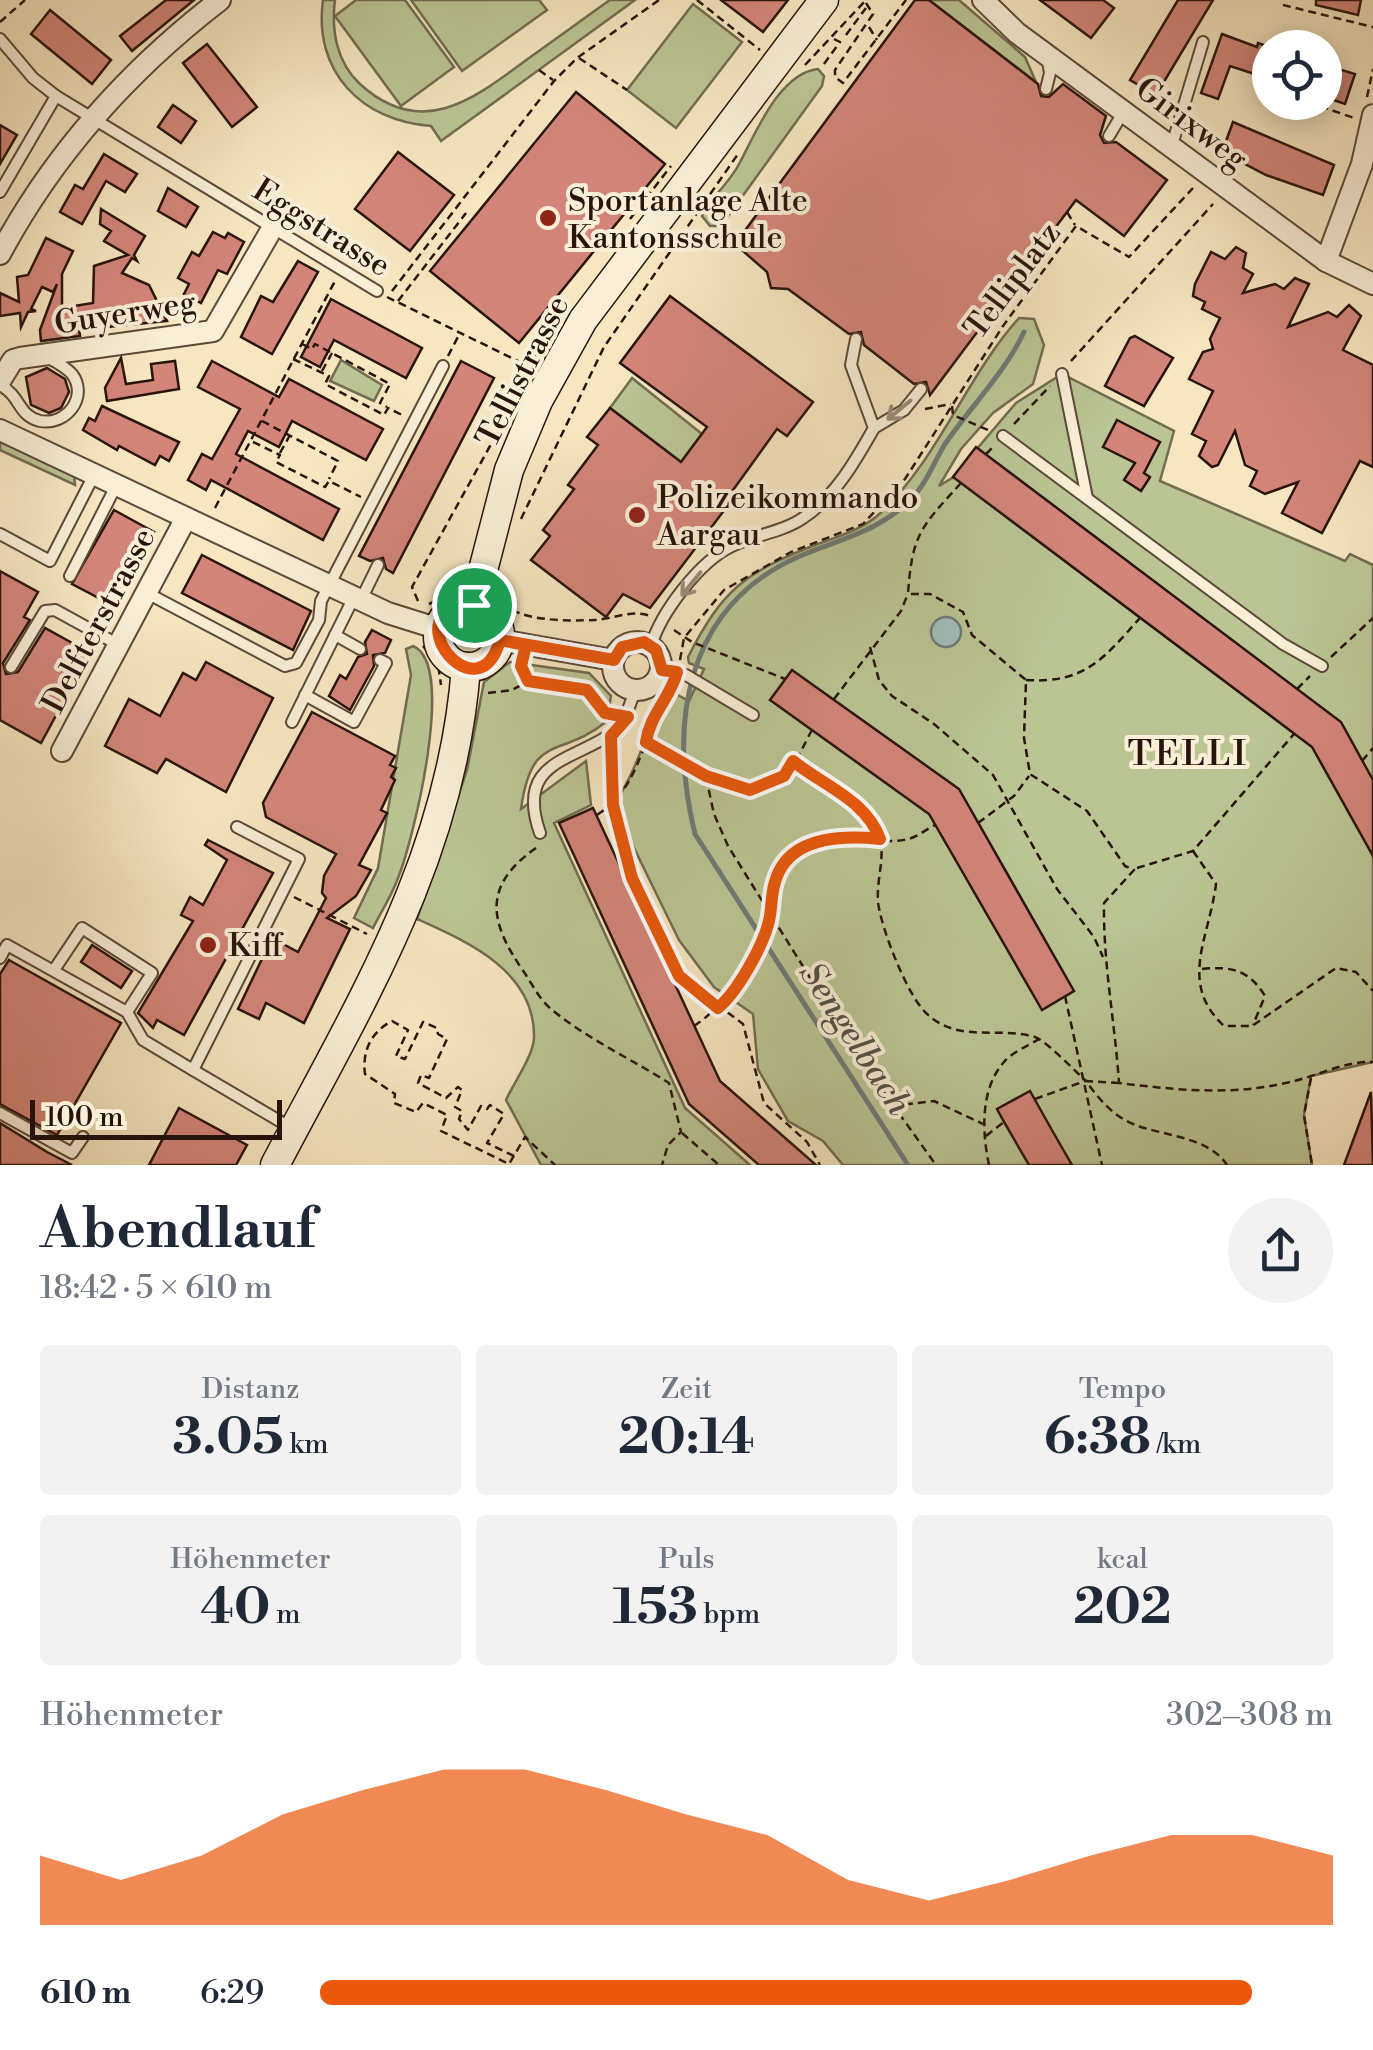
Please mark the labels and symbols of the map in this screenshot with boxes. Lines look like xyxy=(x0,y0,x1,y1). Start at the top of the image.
street label: Girixweg xyxy=(1127,69,1256,179)
street label: Eggstrasse xyxy=(245,170,398,286)
place label: Sportanlage Alte Kantonsschule xyxy=(568,181,808,258)
marker: Sportanlage Alte Kantonsschule xyxy=(537,207,559,229)
street label: Telliplatz xyxy=(956,214,1070,347)
street label: Guyerweg xyxy=(52,282,199,344)
street label: Tellistrasse xyxy=(468,289,578,454)
one-way arrow xyxy=(887,398,912,421)
place label: Polizeikommando Aargau xyxy=(656,478,919,555)
marker: Polizeikommando Aargau xyxy=(626,504,648,526)
street label: Delfterstrasse xyxy=(33,521,164,720)
pin xyxy=(432,563,517,648)
one-way arrow xyxy=(680,570,702,596)
district label: TELLI xyxy=(1128,733,1248,776)
place label: Kiff xyxy=(228,926,284,966)
marker: Kiff xyxy=(197,934,219,956)
water label: Sengelbach xyxy=(789,954,920,1124)
scale bar xyxy=(30,1095,282,1140)

